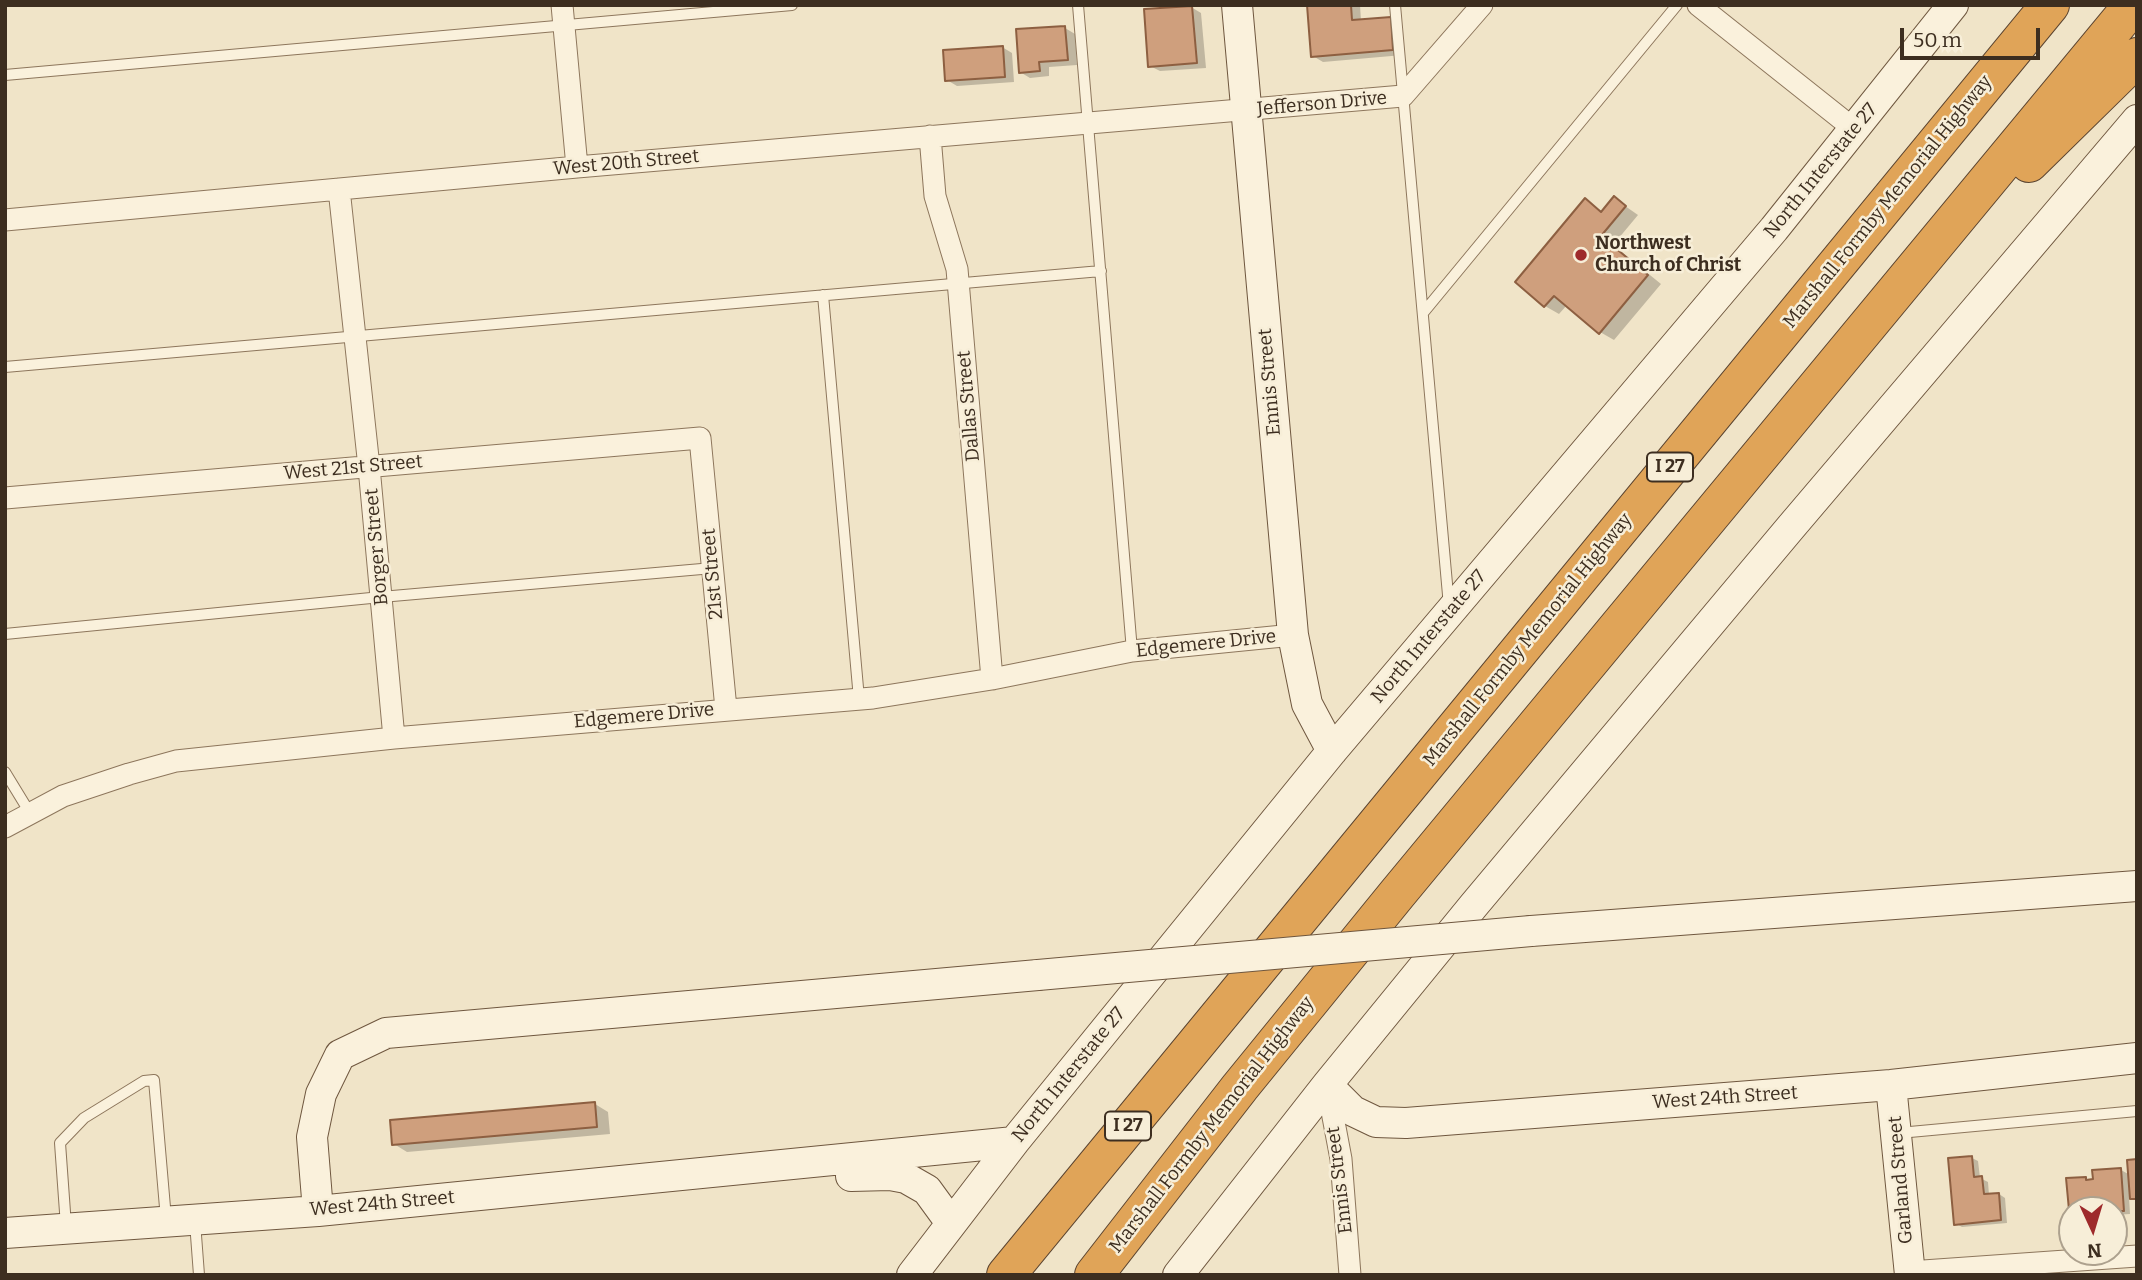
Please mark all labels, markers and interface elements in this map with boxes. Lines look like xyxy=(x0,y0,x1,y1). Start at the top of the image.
scale bar xyxy=(1904,14,2044,58)
text: 50 m xyxy=(1913,27,1962,53)
street label: Marshall Formby Memorial Highway xyxy=(1779,71,1997,333)
street label: Jefferson Drive xyxy=(1256,87,1388,121)
street label: North Interstate 27 xyxy=(1760,99,1882,243)
street label: West 20th Street xyxy=(552,145,700,181)
place label: Northwest Church of Christ xyxy=(1595,233,1741,277)
marker: Northwest Church of Christ xyxy=(1573,247,1589,263)
street label: Ennis Street xyxy=(1254,327,1286,437)
street label: Dallas Street xyxy=(953,350,985,462)
street label: West 21st Street xyxy=(282,451,424,485)
road number: I 27 xyxy=(1647,452,1693,481)
street label: Borger Street xyxy=(361,487,393,607)
street label: Marshall Formby Memorial Highway xyxy=(1419,509,1637,771)
street label: 21st Street xyxy=(698,527,728,621)
street label: North Interstate 27 xyxy=(1367,566,1491,708)
street label: Edgemere Drive xyxy=(1135,625,1277,663)
street label: Edgemere Drive xyxy=(573,698,715,734)
street label: Marshall Formby Memorial Highway xyxy=(1105,992,1319,1258)
street label: North Interstate 27 xyxy=(1008,1003,1130,1147)
street label: West 24th Street xyxy=(1652,1082,1798,1114)
road number: I 27 xyxy=(1105,1112,1151,1140)
street label: Garland Street xyxy=(1884,1115,1918,1245)
street label: Ennis Street xyxy=(1322,1125,1358,1235)
street label: West 24th Street xyxy=(308,1186,456,1222)
north arrow xyxy=(2058,1196,2128,1266)
text: N xyxy=(2086,1238,2102,1262)

